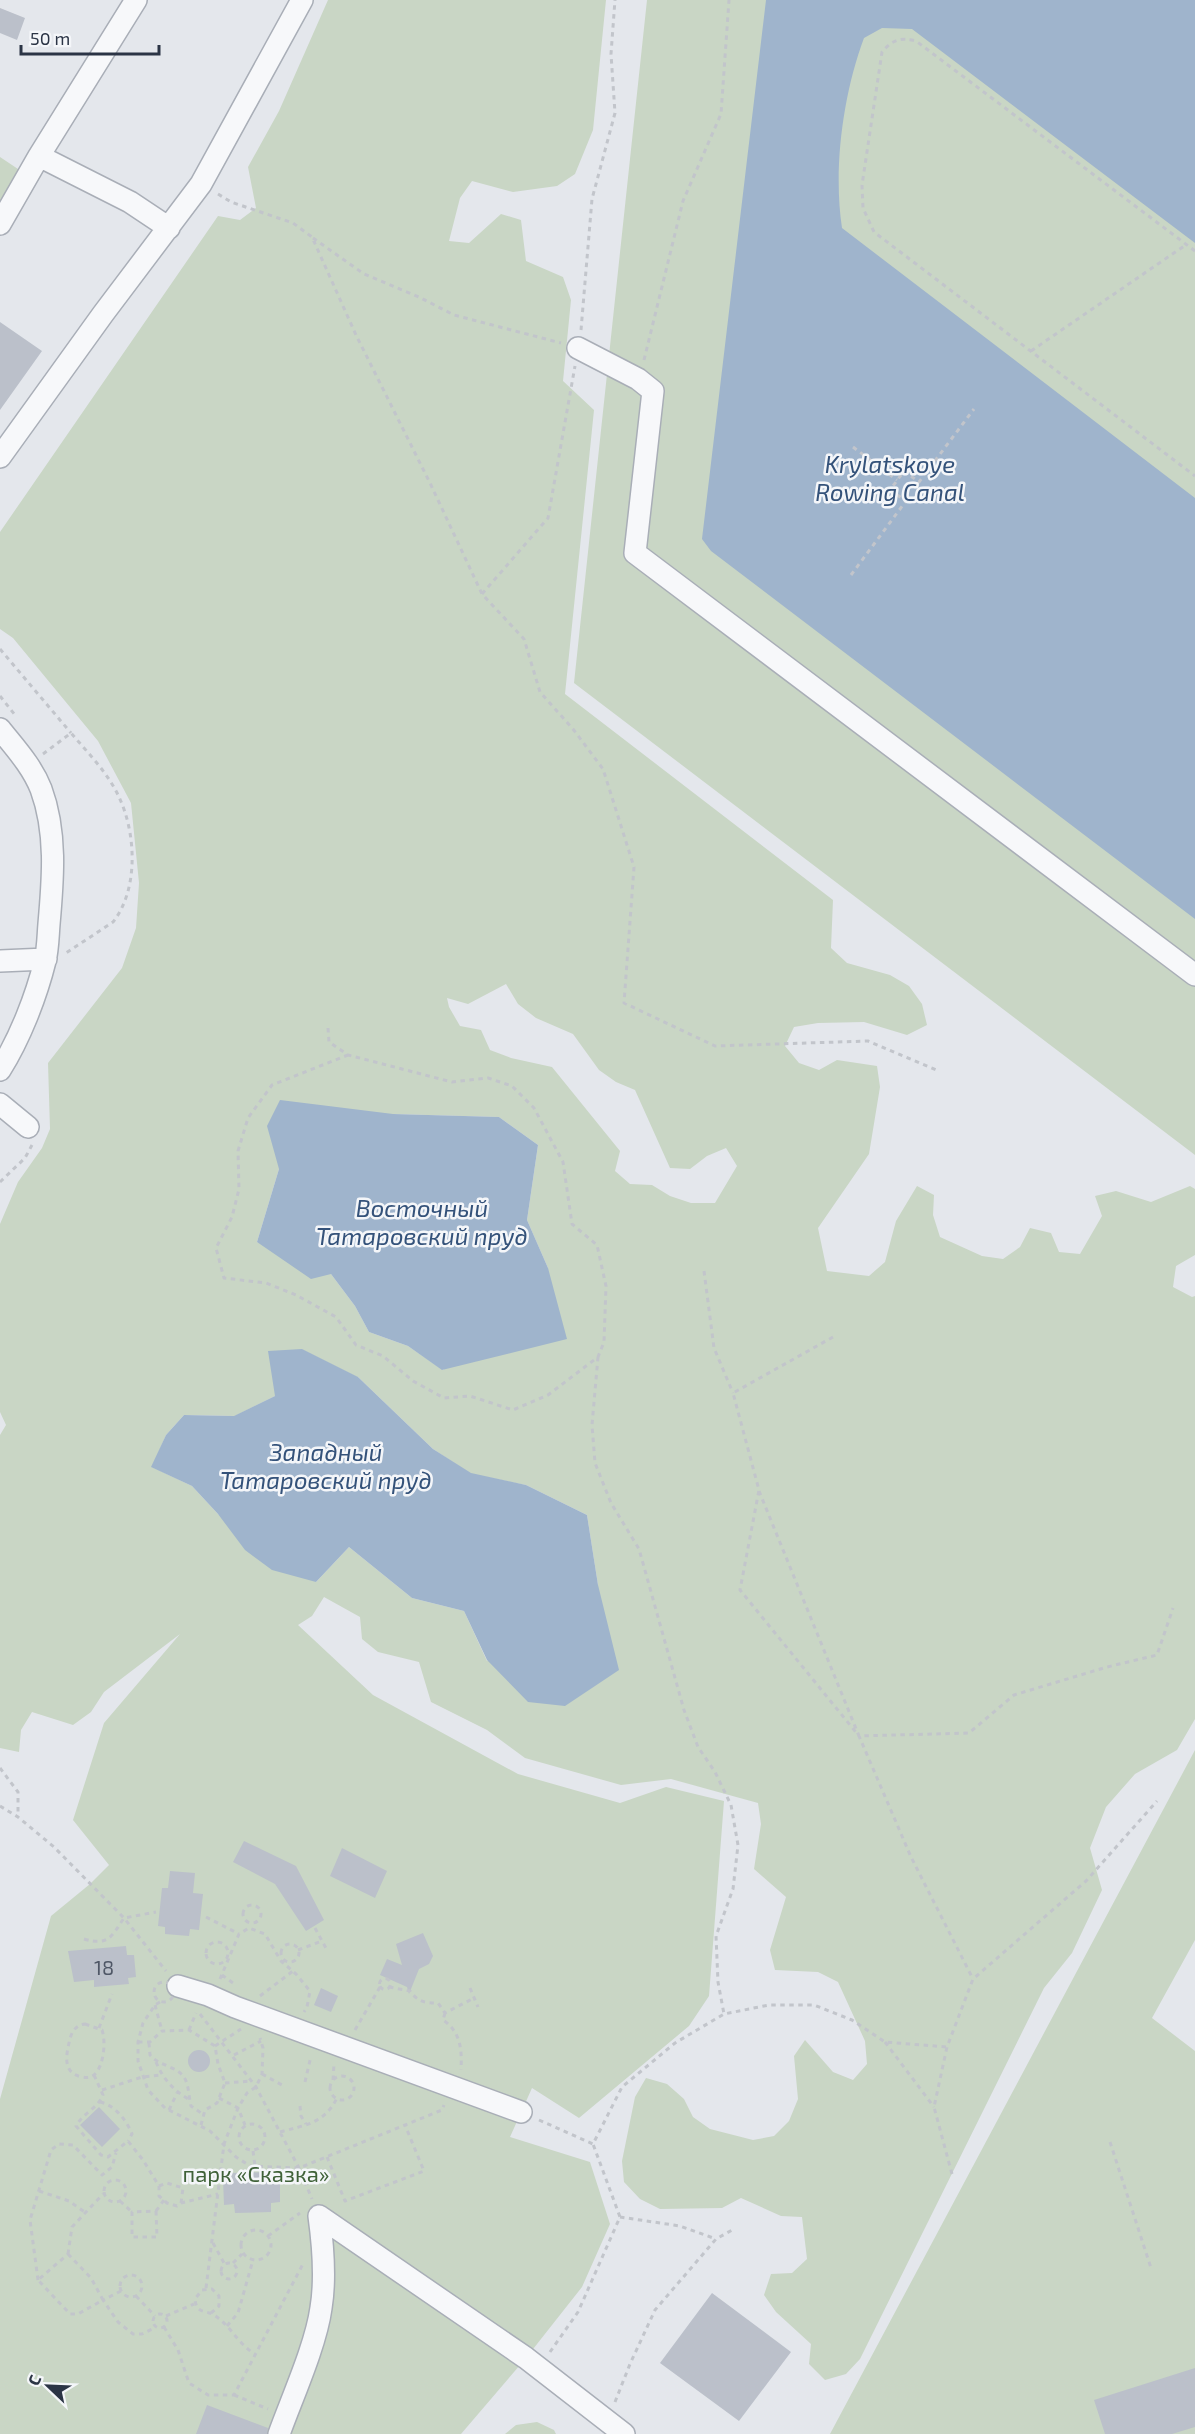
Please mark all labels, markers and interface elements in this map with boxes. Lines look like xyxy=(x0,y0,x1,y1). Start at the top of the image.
scale bar xyxy=(21,18,159,56)
text: 50 m xyxy=(30,27,70,49)
water label: Krylatskoye Rowing Canal xyxy=(815,449,965,506)
water label: Восточный Татаровский пруд xyxy=(316,1193,528,1250)
water label: Западный Татаровский пруд xyxy=(220,1437,432,1494)
house number: 18 xyxy=(94,1955,114,1979)
park label: парк «Сказка» xyxy=(183,2160,329,2186)
north arrow xyxy=(18,2356,78,2416)
text: С xyxy=(23,2372,44,2388)

